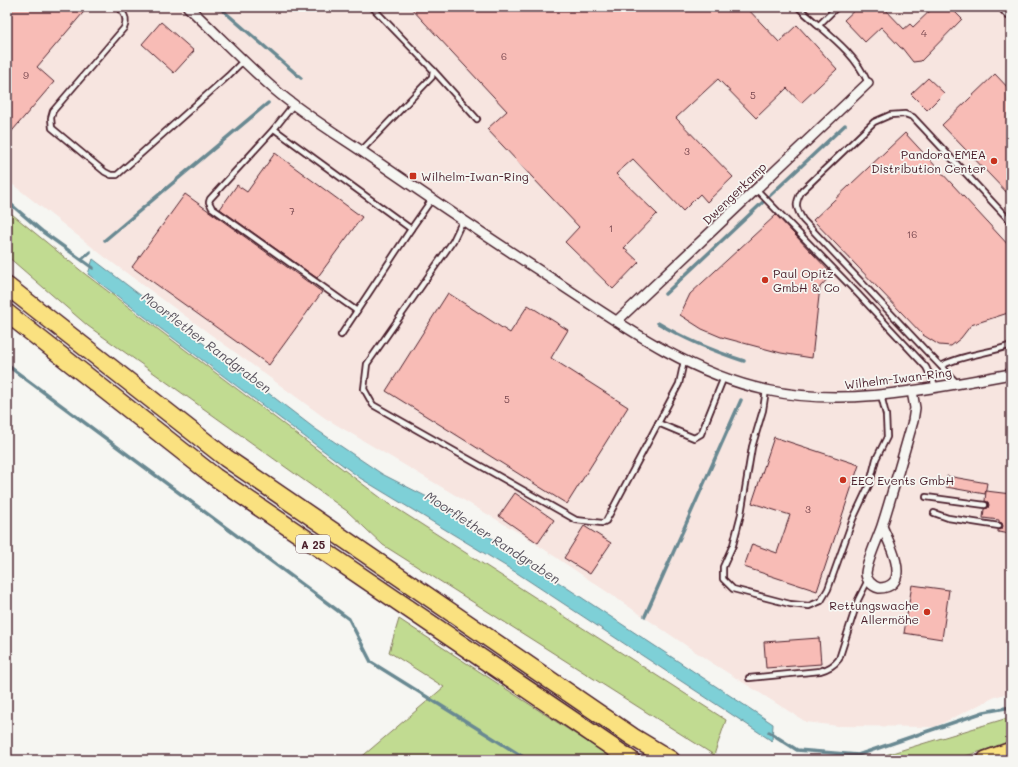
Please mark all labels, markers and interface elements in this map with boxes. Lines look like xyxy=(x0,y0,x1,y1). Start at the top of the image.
house number: 4 xyxy=(921,26,927,40)
house number: 6 xyxy=(501,49,507,63)
house number: 9 xyxy=(23,68,29,82)
house number: 5 xyxy=(750,88,756,102)
house number: 3 xyxy=(684,144,690,158)
place label: Pandora EMEA Distribution Center xyxy=(871,146,986,176)
marker: Pandora EMEA Distribution Center xyxy=(989,156,999,166)
street label: Dwengerkamp xyxy=(699,158,769,228)
place label: Wilhelm-Iwan-Ring xyxy=(421,168,529,184)
marker: Wilhelm-Iwan-Ring xyxy=(408,171,418,181)
house number: 7 xyxy=(289,204,295,218)
house number: 1 xyxy=(609,221,613,235)
house number: 16 xyxy=(907,227,917,241)
place label: Paul Opitz GmbH & Co xyxy=(773,265,840,295)
marker: Paul Opitz GmbH & Co xyxy=(760,275,770,285)
water label: Moorflether Randgraben xyxy=(139,288,275,396)
street label: Wilhelm-Iwan-Ring xyxy=(844,363,952,393)
house number: 5 xyxy=(504,392,510,406)
place label: EEC Events GmbH xyxy=(851,472,954,488)
marker: EEC Events GmbH xyxy=(838,475,848,485)
water label: Moorflether Randgraben xyxy=(422,487,564,587)
house number: 3 xyxy=(805,502,811,516)
road number: A 25 xyxy=(296,535,330,553)
place label: Rettungswache Allermöhe xyxy=(829,597,919,627)
marker: Rettungswache Allermöhe xyxy=(922,607,932,617)

